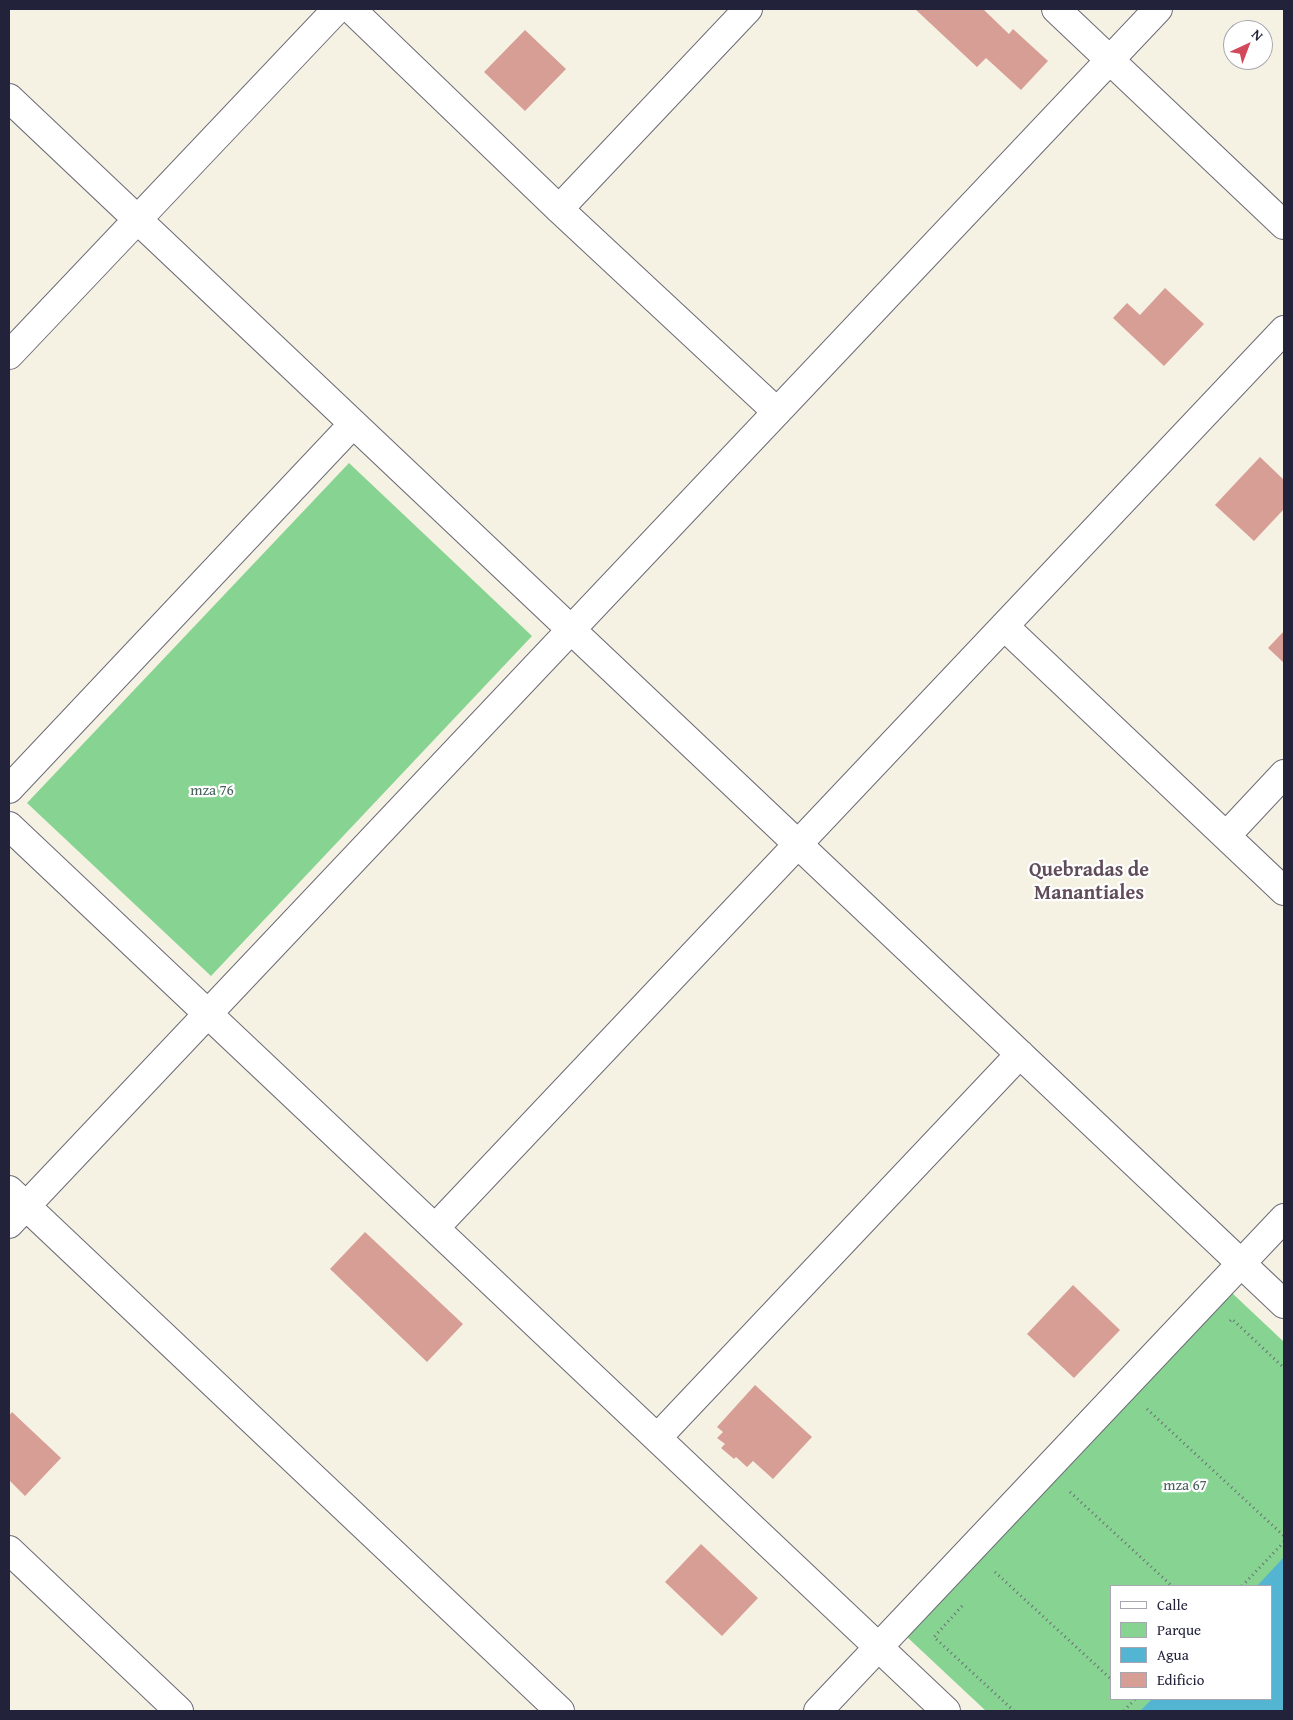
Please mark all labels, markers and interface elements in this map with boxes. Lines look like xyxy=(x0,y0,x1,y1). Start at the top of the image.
north arrow xyxy=(1223,20,1273,70)
text: N xyxy=(1247,24,1268,45)
park label: mza 76 xyxy=(190,782,234,800)
district label: Quebradas de Manantiales xyxy=(1029,859,1149,906)
park label: mza 67 xyxy=(1163,1477,1207,1495)
legend xyxy=(1110,1585,1273,1700)
text: Calle xyxy=(1157,1594,1188,1615)
text: Parque xyxy=(1157,1619,1201,1640)
text: Agua xyxy=(1157,1644,1189,1665)
text: Edificio xyxy=(1157,1669,1204,1690)

